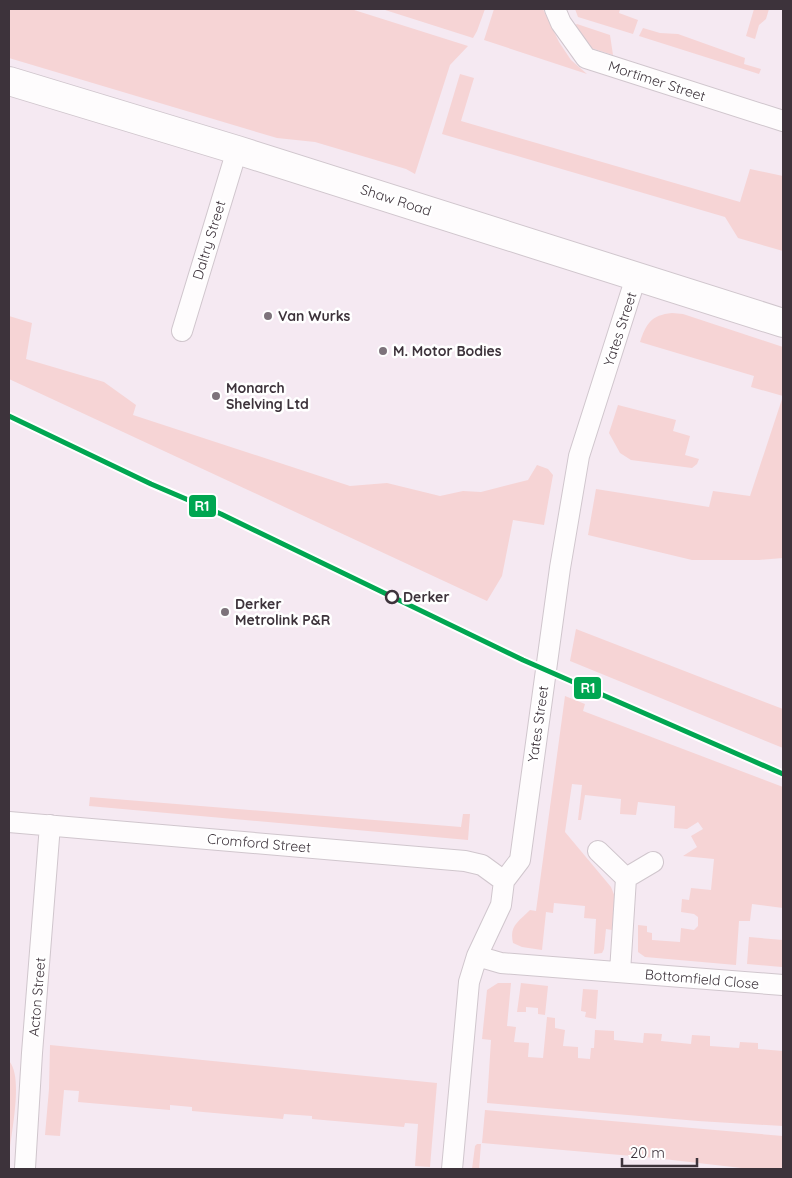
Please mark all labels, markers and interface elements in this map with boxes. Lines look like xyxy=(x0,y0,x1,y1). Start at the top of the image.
street label: Mortimer Street xyxy=(606,57,708,105)
street label: Shaw Road xyxy=(358,180,434,220)
street label: Daltry Street xyxy=(188,198,230,282)
street label: Yates Street xyxy=(600,289,641,368)
place label: Van Wurks xyxy=(278,307,351,325)
marker: Van Wurks xyxy=(262,310,274,322)
place label: M. Motor Bodies xyxy=(393,342,502,360)
marker: M. Motor Bodies xyxy=(377,345,389,357)
place label: Monarch Shelving Ltd xyxy=(226,379,309,413)
marker: Monarch Shelving Ltd xyxy=(210,390,222,402)
line badge: R1 xyxy=(188,494,217,518)
text: R1 xyxy=(194,497,210,515)
place label: Derker xyxy=(403,588,449,606)
marker: Derker xyxy=(385,590,399,604)
place label: Derker Metrolink P&R xyxy=(235,595,331,629)
marker: Derker Metrolink P&R xyxy=(219,606,231,618)
line badge: R1 xyxy=(573,676,602,700)
text: R1 xyxy=(580,679,596,697)
street label: Yates Street xyxy=(524,684,552,763)
street label: Cromford Street xyxy=(206,829,312,857)
street label: Acton Street xyxy=(25,956,49,1037)
street label: Bottomfield Close xyxy=(644,965,760,993)
scale bar xyxy=(622,1136,697,1168)
text: 20 m xyxy=(630,1143,665,1162)

